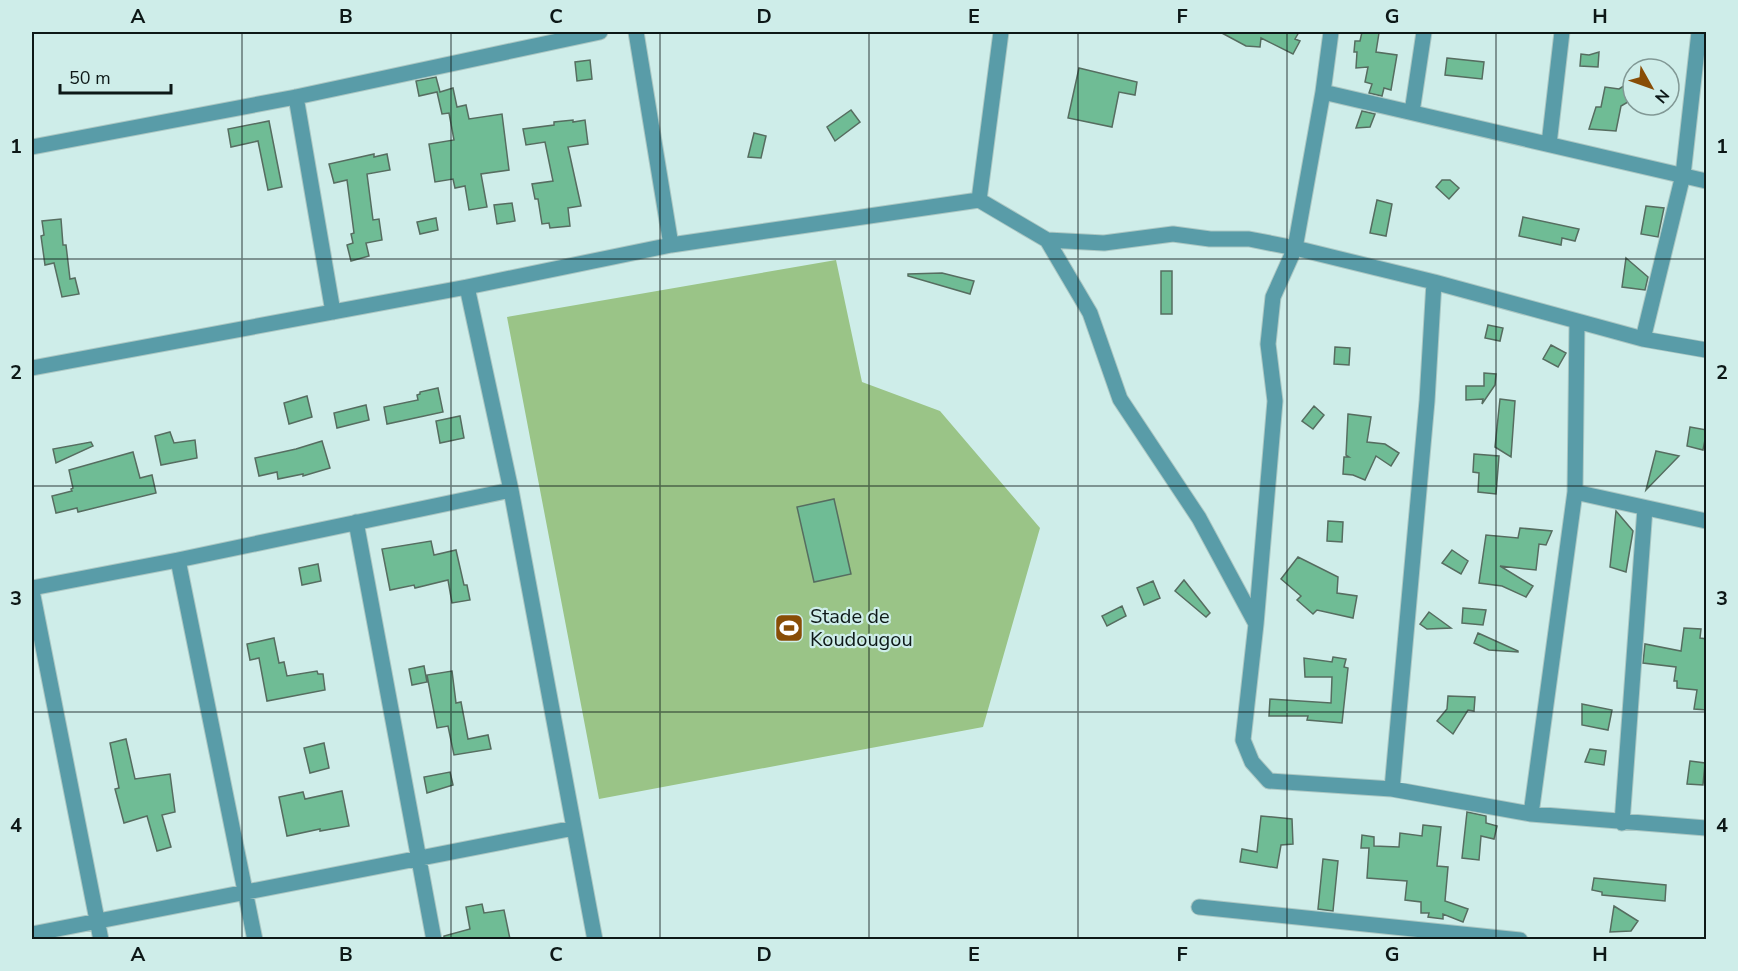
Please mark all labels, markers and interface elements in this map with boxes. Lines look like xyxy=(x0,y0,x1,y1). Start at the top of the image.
text: A xyxy=(131,3,146,30)
text: B xyxy=(339,3,353,30)
text: C xyxy=(549,3,563,30)
text: D xyxy=(756,3,772,30)
text: E xyxy=(968,3,980,30)
text: F xyxy=(1176,3,1188,30)
text: G xyxy=(1385,3,1399,30)
text: H xyxy=(1592,3,1608,30)
scale bar xyxy=(60,57,171,95)
north arrow xyxy=(1621,57,1681,117)
text: 50 m xyxy=(69,66,111,90)
text: N xyxy=(1649,84,1674,108)
text: 1 xyxy=(10,133,22,160)
text: 1 xyxy=(1716,133,1728,160)
text: 2 xyxy=(10,359,22,386)
text: 2 xyxy=(1716,359,1728,386)
text: 3 xyxy=(10,585,22,612)
text: 3 xyxy=(1716,585,1728,612)
place label: Stade de Koudougou xyxy=(810,603,913,653)
sports icon: Stade de Koudougou xyxy=(773,612,805,644)
text: 4 xyxy=(10,812,22,839)
text: 4 xyxy=(1716,812,1728,839)
text: A xyxy=(131,941,146,968)
text: B xyxy=(339,941,353,968)
text: C xyxy=(549,941,563,968)
text: D xyxy=(756,941,772,968)
text: E xyxy=(968,941,980,968)
text: F xyxy=(1176,941,1188,968)
text: G xyxy=(1385,941,1399,968)
text: H xyxy=(1592,941,1608,968)

